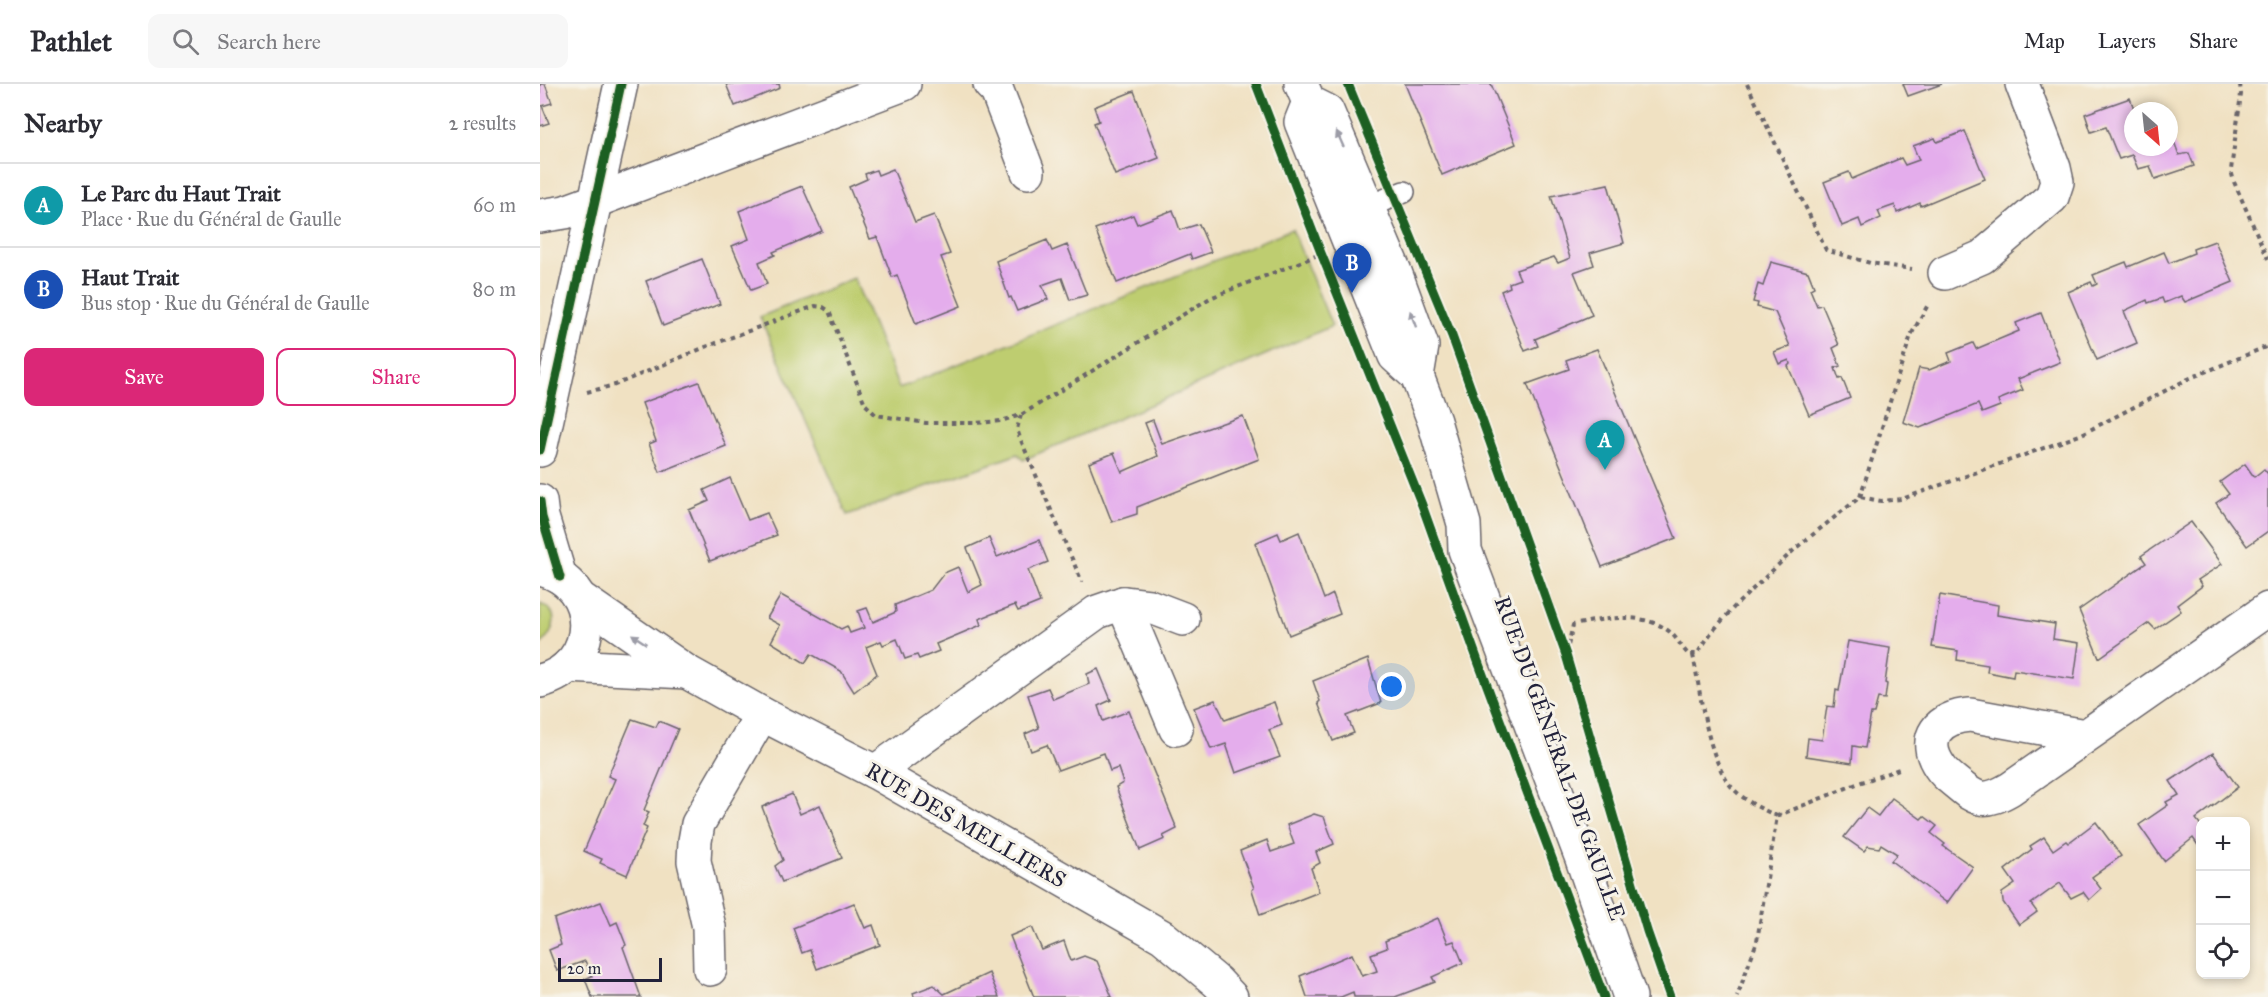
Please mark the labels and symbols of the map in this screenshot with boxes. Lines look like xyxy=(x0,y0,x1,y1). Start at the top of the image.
north arrow xyxy=(2124,102,2178,156)
one-way arrow xyxy=(1335,130,1344,147)
pin: B xyxy=(1332,244,1372,293)
one-way arrow xyxy=(1407,310,1417,328)
pin: A xyxy=(1586,420,1624,470)
street label: RUE DU GÉNÉRAL DE GAULLE xyxy=(1489,592,1631,924)
one-way arrow xyxy=(631,633,647,644)
your location xyxy=(1377,672,1406,701)
street label: RUE DES MELLIERS xyxy=(861,757,1071,893)
scale bar xyxy=(558,955,662,982)

